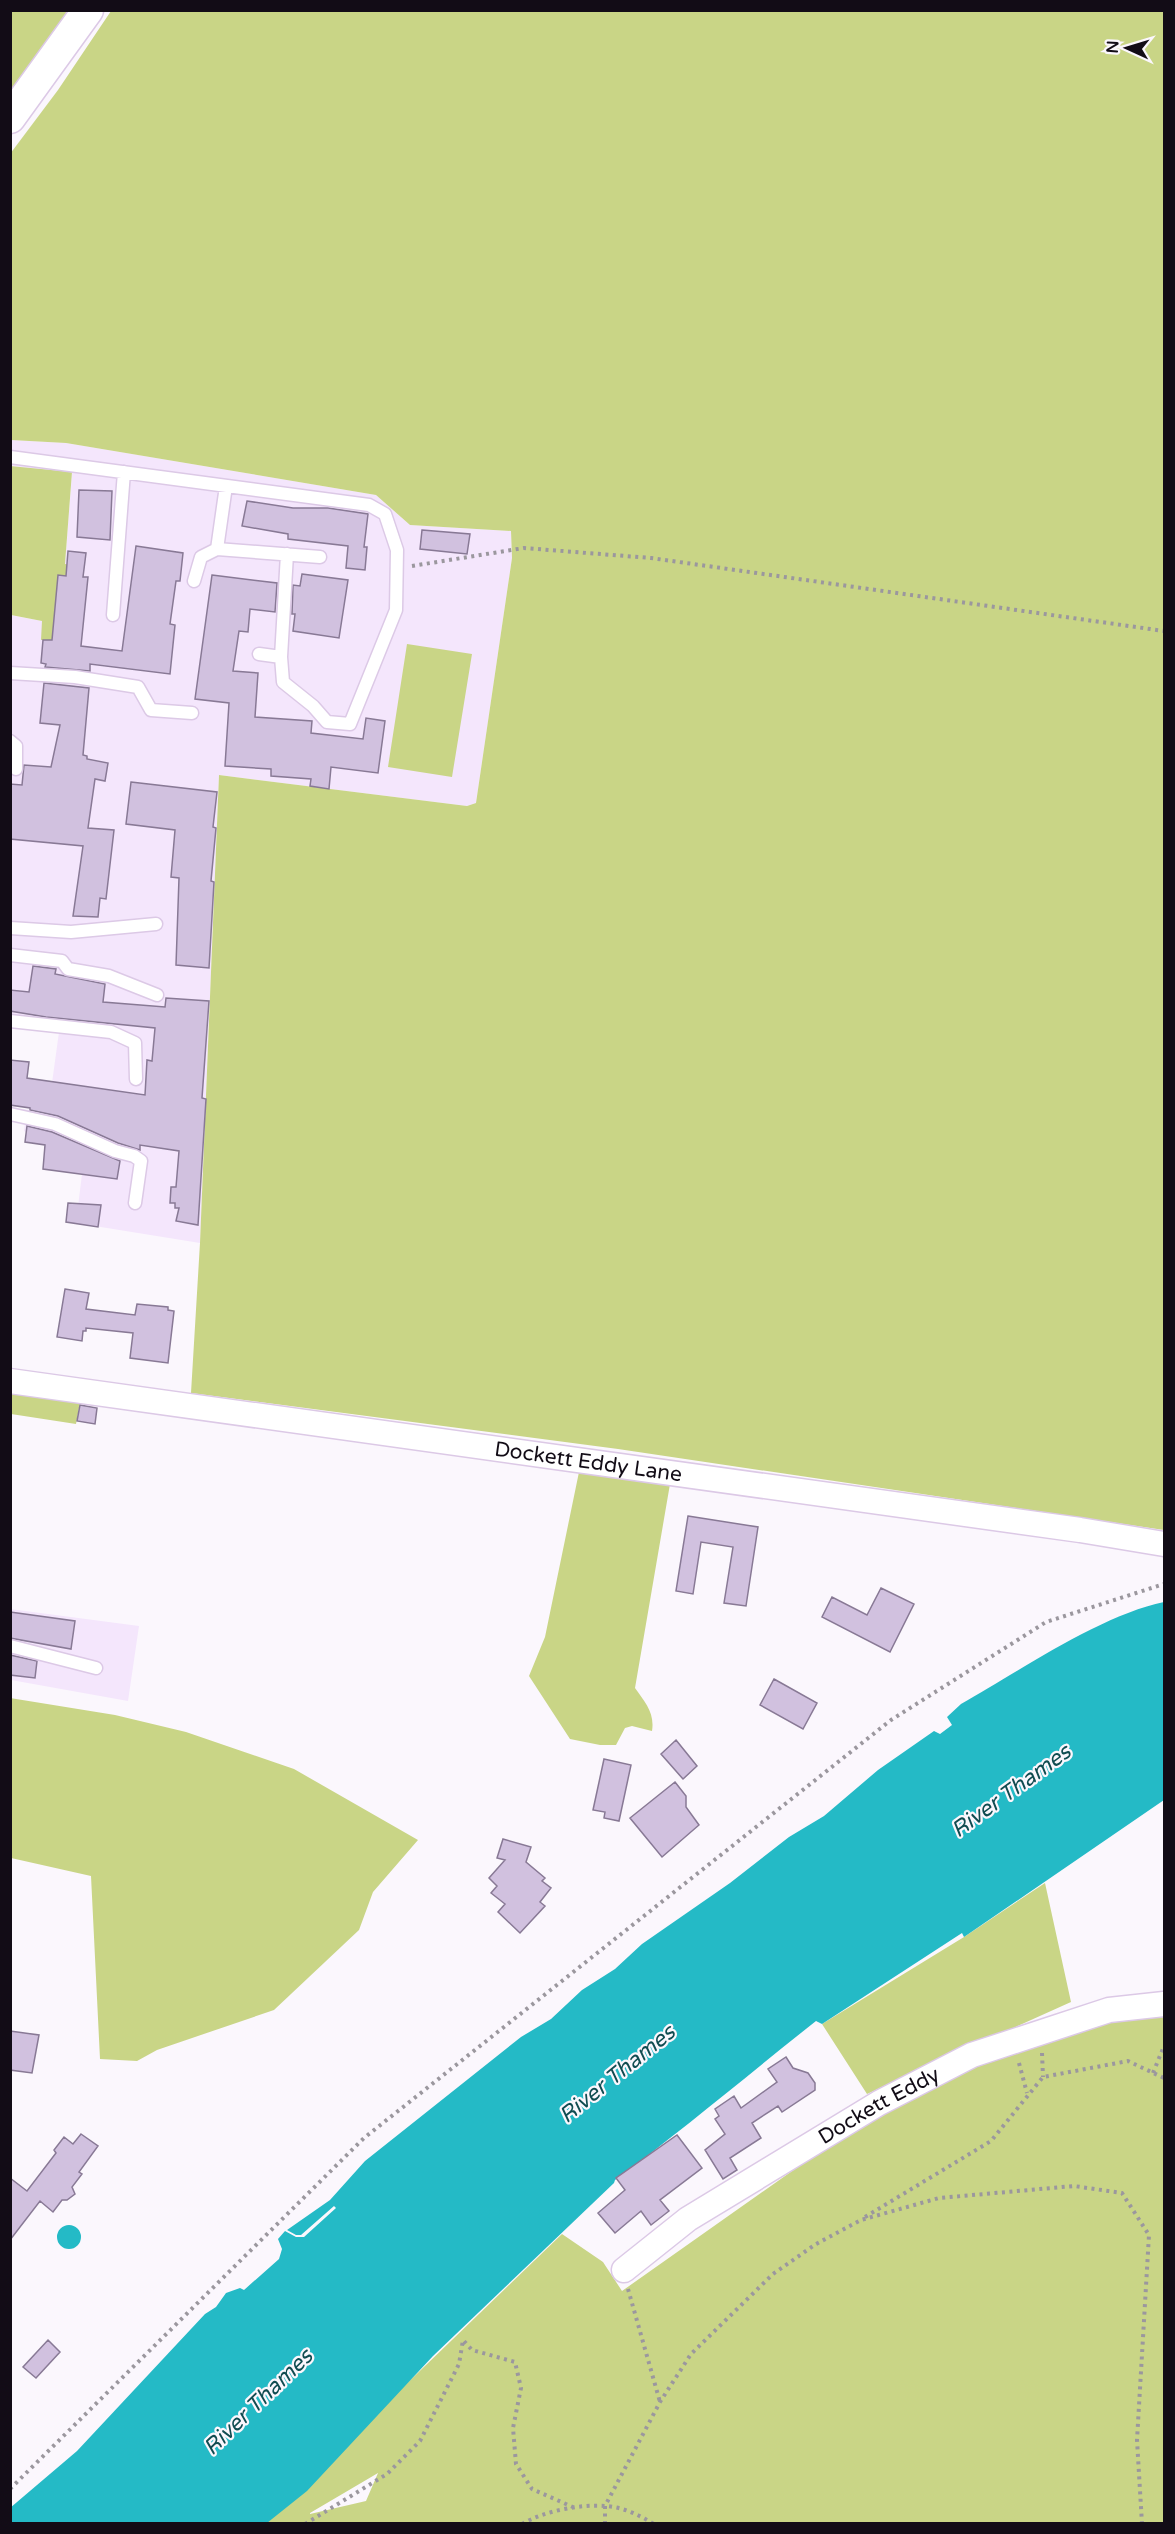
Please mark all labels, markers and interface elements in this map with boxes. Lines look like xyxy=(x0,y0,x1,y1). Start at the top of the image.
north arrow xyxy=(1097,18,1157,78)
text: N xyxy=(1103,40,1123,54)
street label: Dockett Eddy Lane xyxy=(493,1436,684,1487)
water label: River Thames xyxy=(946,1738,1077,1843)
water label: River Thames xyxy=(554,2018,681,2129)
street label: Dockett Eddy xyxy=(814,2062,944,2149)
water label: River Thames xyxy=(198,2343,319,2460)

